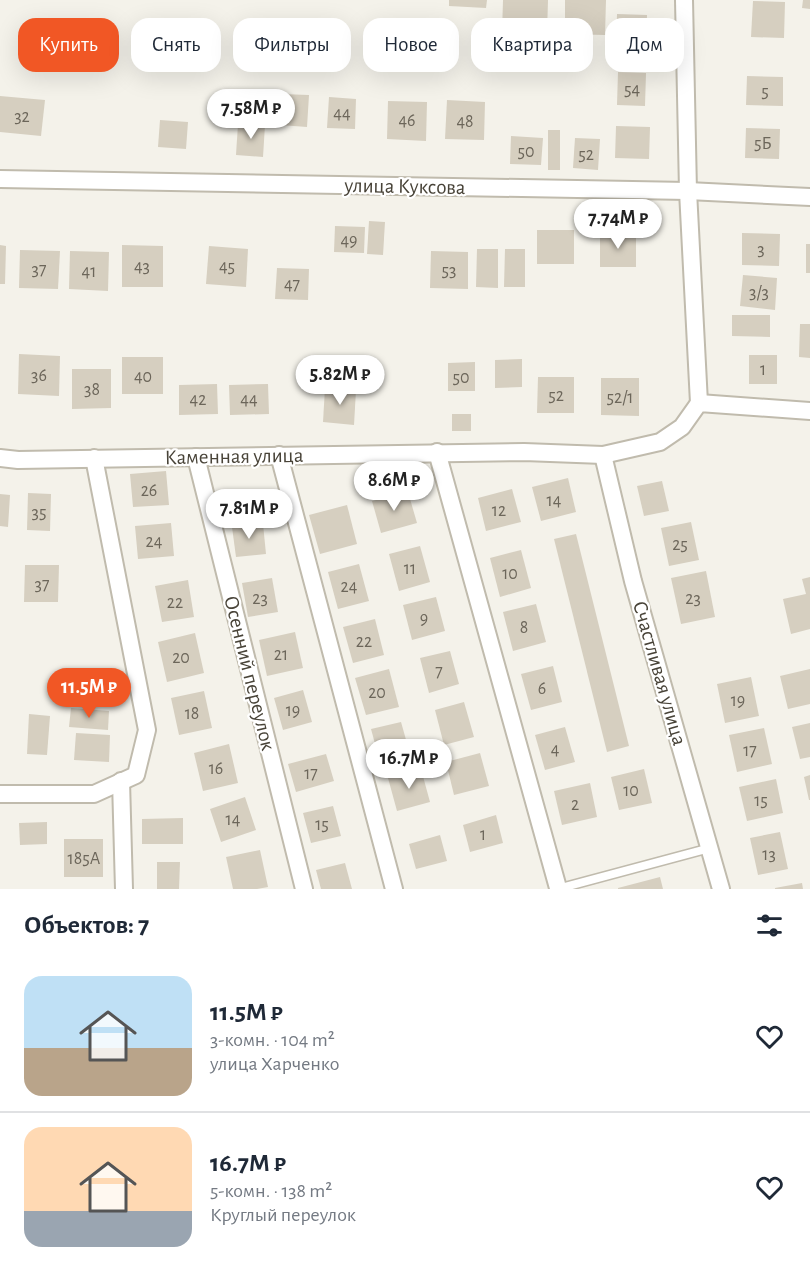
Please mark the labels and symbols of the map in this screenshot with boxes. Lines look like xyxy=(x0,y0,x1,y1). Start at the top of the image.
house number: 54 xyxy=(624,81,640,99)
house number: 5 xyxy=(761,83,769,101)
pin: 7.58M ₽ xyxy=(196,89,306,140)
house number: 44 xyxy=(333,105,351,123)
house number: 32 xyxy=(14,108,30,126)
house number: 46 xyxy=(398,112,416,130)
house number: 48 xyxy=(456,113,474,131)
house number: 5Б xyxy=(754,135,772,153)
house number: 50 xyxy=(517,143,535,161)
house number: 52 xyxy=(578,146,594,164)
street label: улица Куксова xyxy=(343,175,466,198)
pin: 7.74M ₽ xyxy=(563,199,673,250)
house number: 49 xyxy=(340,232,358,250)
house number: 3 xyxy=(757,241,765,259)
house number: 43 xyxy=(134,258,150,276)
house number: 45 xyxy=(219,258,235,276)
house number: 37 xyxy=(32,261,46,279)
house number: 53 xyxy=(442,262,456,280)
house number: 41 xyxy=(82,263,96,281)
house number: 47 xyxy=(284,276,300,294)
house number: 3/3 xyxy=(749,284,769,302)
pin: 5.82M ₽ xyxy=(285,355,395,406)
house number: 1 xyxy=(760,361,766,379)
house number: 36 xyxy=(31,367,47,385)
house number: 40 xyxy=(134,368,152,386)
house number: 50 xyxy=(452,369,470,387)
house number: 38 xyxy=(84,381,100,399)
house number: 52 xyxy=(548,387,564,405)
house number: 52/1 xyxy=(606,389,634,407)
house number: 42 xyxy=(190,391,206,409)
house number: 44 xyxy=(240,391,258,409)
street label: Каменная улица xyxy=(164,445,304,468)
pin: 8.6M ₽ xyxy=(345,461,443,512)
house number: 26 xyxy=(141,482,157,500)
pin: 7.81M ₽ xyxy=(194,489,304,540)
house number: 14 xyxy=(547,492,562,510)
house number: 12 xyxy=(492,502,506,520)
house number: 35 xyxy=(32,504,46,522)
house number: 24 xyxy=(146,533,163,551)
house number: 25 xyxy=(672,536,688,554)
house number: 11 xyxy=(404,560,416,578)
house number: 10 xyxy=(502,565,518,583)
house number: 37 xyxy=(35,576,49,594)
house number: 24 xyxy=(341,578,358,596)
house number: 23 xyxy=(252,590,268,608)
house number: 23 xyxy=(685,590,701,608)
house number: 22 xyxy=(167,594,183,612)
street label: Осенний переулок xyxy=(220,594,279,753)
street label: Счастливая улица xyxy=(629,599,690,748)
house number: 9 xyxy=(420,610,428,628)
house number: 8 xyxy=(520,619,528,637)
house number: 22 xyxy=(356,633,372,651)
house number: 21 xyxy=(274,646,288,664)
house number: 20 xyxy=(172,649,190,667)
house number: 7 xyxy=(435,663,443,681)
pin: 11.5M ₽ xyxy=(34,668,144,719)
house number: 6 xyxy=(538,680,546,698)
house number: 20 xyxy=(368,684,386,702)
house number: 19 xyxy=(731,692,745,710)
house number: 19 xyxy=(286,702,300,720)
house number: 18 xyxy=(185,705,199,723)
pin: 16.7M ₽ xyxy=(354,739,464,790)
house number: 4 xyxy=(551,741,560,759)
house number: 17 xyxy=(743,742,757,760)
house number: 16 xyxy=(209,760,223,778)
house number: 17 xyxy=(304,765,318,783)
house number: 10 xyxy=(623,782,639,800)
house number: 15 xyxy=(754,792,768,810)
house number: 2 xyxy=(571,796,579,814)
house number: 14 xyxy=(226,811,241,829)
house number: 15 xyxy=(315,816,329,834)
house number: 1 xyxy=(480,826,486,844)
house number: 13 xyxy=(762,846,776,864)
house number: 185А xyxy=(68,850,101,868)

